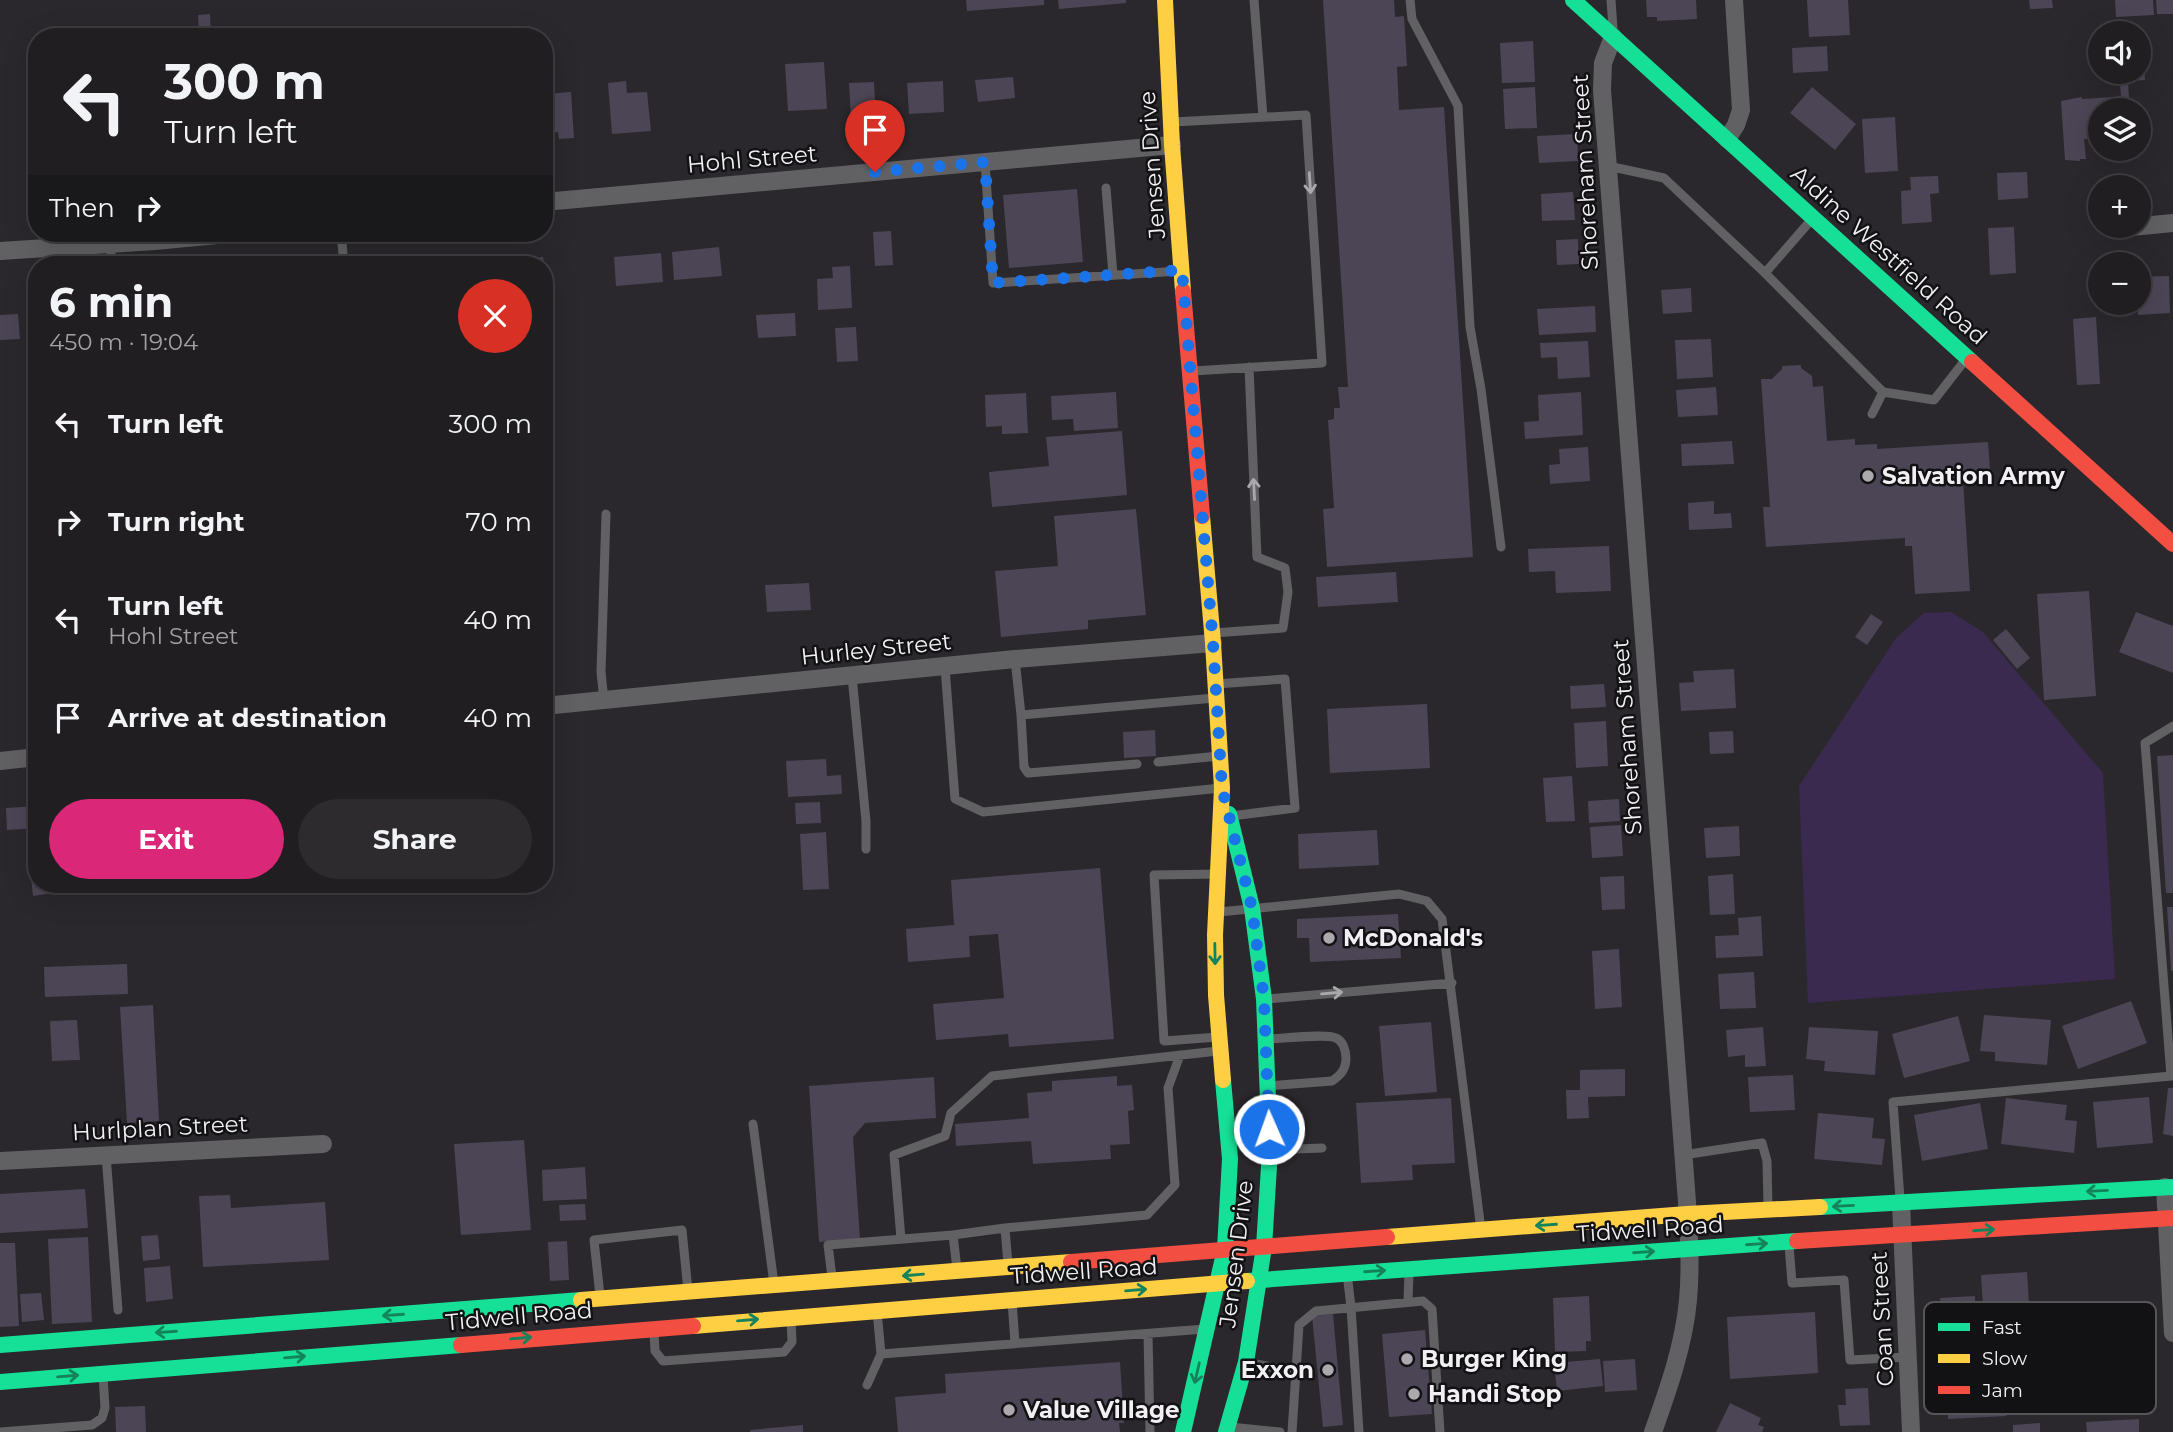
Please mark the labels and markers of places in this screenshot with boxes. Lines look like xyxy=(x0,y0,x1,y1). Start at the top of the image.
pin xyxy=(845,100,905,172)
place label: Salvation Army xyxy=(1882,462,2065,490)
marker: Salvation Army xyxy=(1860,468,1876,484)
place label: McDonald's xyxy=(1343,924,1483,952)
marker: McDonald's xyxy=(1321,930,1337,946)
place label: Burger King xyxy=(1421,1345,1567,1373)
marker: Burger King xyxy=(1399,1351,1415,1367)
place label: Exxon xyxy=(1241,1356,1314,1384)
marker: Exxon xyxy=(1320,1362,1336,1378)
place label: Handi Stop xyxy=(1428,1380,1561,1408)
marker: Handi Stop xyxy=(1406,1386,1422,1402)
place label: Value Village xyxy=(1022,1396,1180,1424)
marker: Value Village xyxy=(1001,1402,1017,1418)

